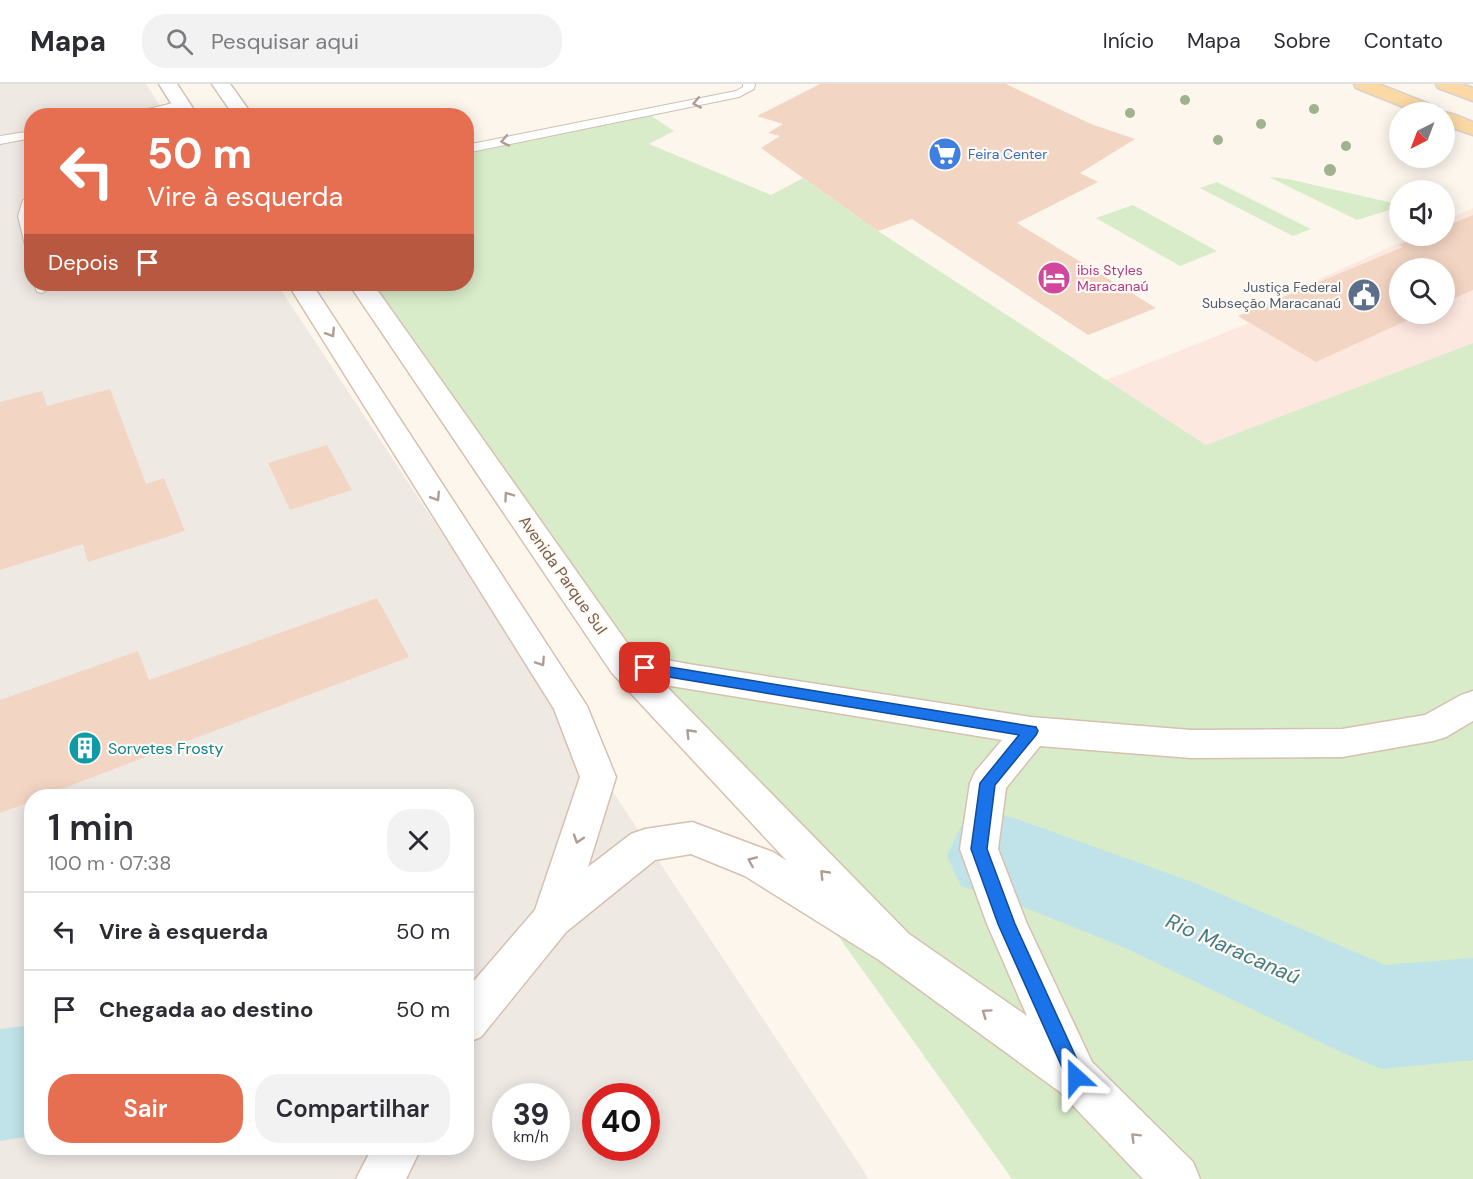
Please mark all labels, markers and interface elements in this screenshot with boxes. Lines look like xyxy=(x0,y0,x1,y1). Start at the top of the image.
search box xyxy=(142,14,562,68)
text: Mapa xyxy=(30,23,106,60)
icon: search xyxy=(163,25,196,58)
text: Pesquisar aqui xyxy=(211,27,359,56)
text: Início xyxy=(1103,27,1154,55)
text: Mapa xyxy=(1187,27,1241,55)
text: Sobre xyxy=(1274,27,1331,55)
text: Contato xyxy=(1364,27,1443,55)
one-way arrow xyxy=(692,96,702,109)
north arrow xyxy=(1389,102,1455,168)
map controls xyxy=(1389,102,1455,324)
text: 50 m xyxy=(147,126,252,181)
icon: left xyxy=(48,132,126,210)
one-way arrow xyxy=(501,134,511,147)
supermarket icon: Feira Center xyxy=(927,136,963,172)
place label: Feira Center xyxy=(968,145,1047,163)
text: Vire à esquerda xyxy=(147,179,343,214)
button: sound xyxy=(1389,180,1455,246)
icon: arrive xyxy=(131,246,164,279)
text: Depois xyxy=(48,248,119,277)
button: search xyxy=(1389,258,1455,324)
hotel icon: ibis Styles Maracanaú xyxy=(1036,260,1072,296)
place label: ibis Styles Maracanaú xyxy=(1077,261,1148,295)
public building icon: Justiça Federal Subseção Maracanaú xyxy=(1346,277,1382,313)
place label: Justiça Federal Subseção Maracanaú xyxy=(1202,278,1341,312)
one-way arrow xyxy=(324,327,336,337)
one-way arrow xyxy=(428,491,439,502)
one-way arrow xyxy=(504,491,515,502)
street label: Avenida Parque Sul xyxy=(514,511,612,639)
pin xyxy=(619,642,670,693)
icon: arrive xyxy=(628,651,661,684)
one-way arrow xyxy=(533,656,545,666)
building icon: Sorvetes Frosty xyxy=(67,730,103,766)
one-way arrow xyxy=(686,730,697,740)
place label: Sorvetes Frosty xyxy=(108,738,224,759)
text: 1 min xyxy=(48,804,134,851)
button: close xyxy=(387,809,450,872)
one-way arrow xyxy=(573,833,585,844)
text: 100 m · 07:38 xyxy=(48,850,171,876)
one-way arrow xyxy=(748,857,759,869)
one-way arrow xyxy=(821,871,832,882)
water label: Rio Maracanaú xyxy=(1162,907,1304,991)
icon: left xyxy=(48,915,81,948)
text: Vire à esquerda xyxy=(99,917,268,946)
text: 50 m xyxy=(396,917,450,946)
icon: arrive xyxy=(48,993,81,1026)
text: Chegada ao destino xyxy=(99,995,313,1024)
text: 50 m xyxy=(396,995,450,1024)
one-way arrow xyxy=(982,1009,993,1020)
position arrow xyxy=(1044,1045,1108,1109)
button: Sair xyxy=(48,1074,243,1143)
button: Compartilhar xyxy=(255,1074,450,1143)
speed limit sign: 40 xyxy=(582,1083,660,1161)
text: 39 xyxy=(513,1095,549,1134)
text: km/h xyxy=(513,1127,549,1147)
one-way arrow xyxy=(1132,1134,1143,1145)

